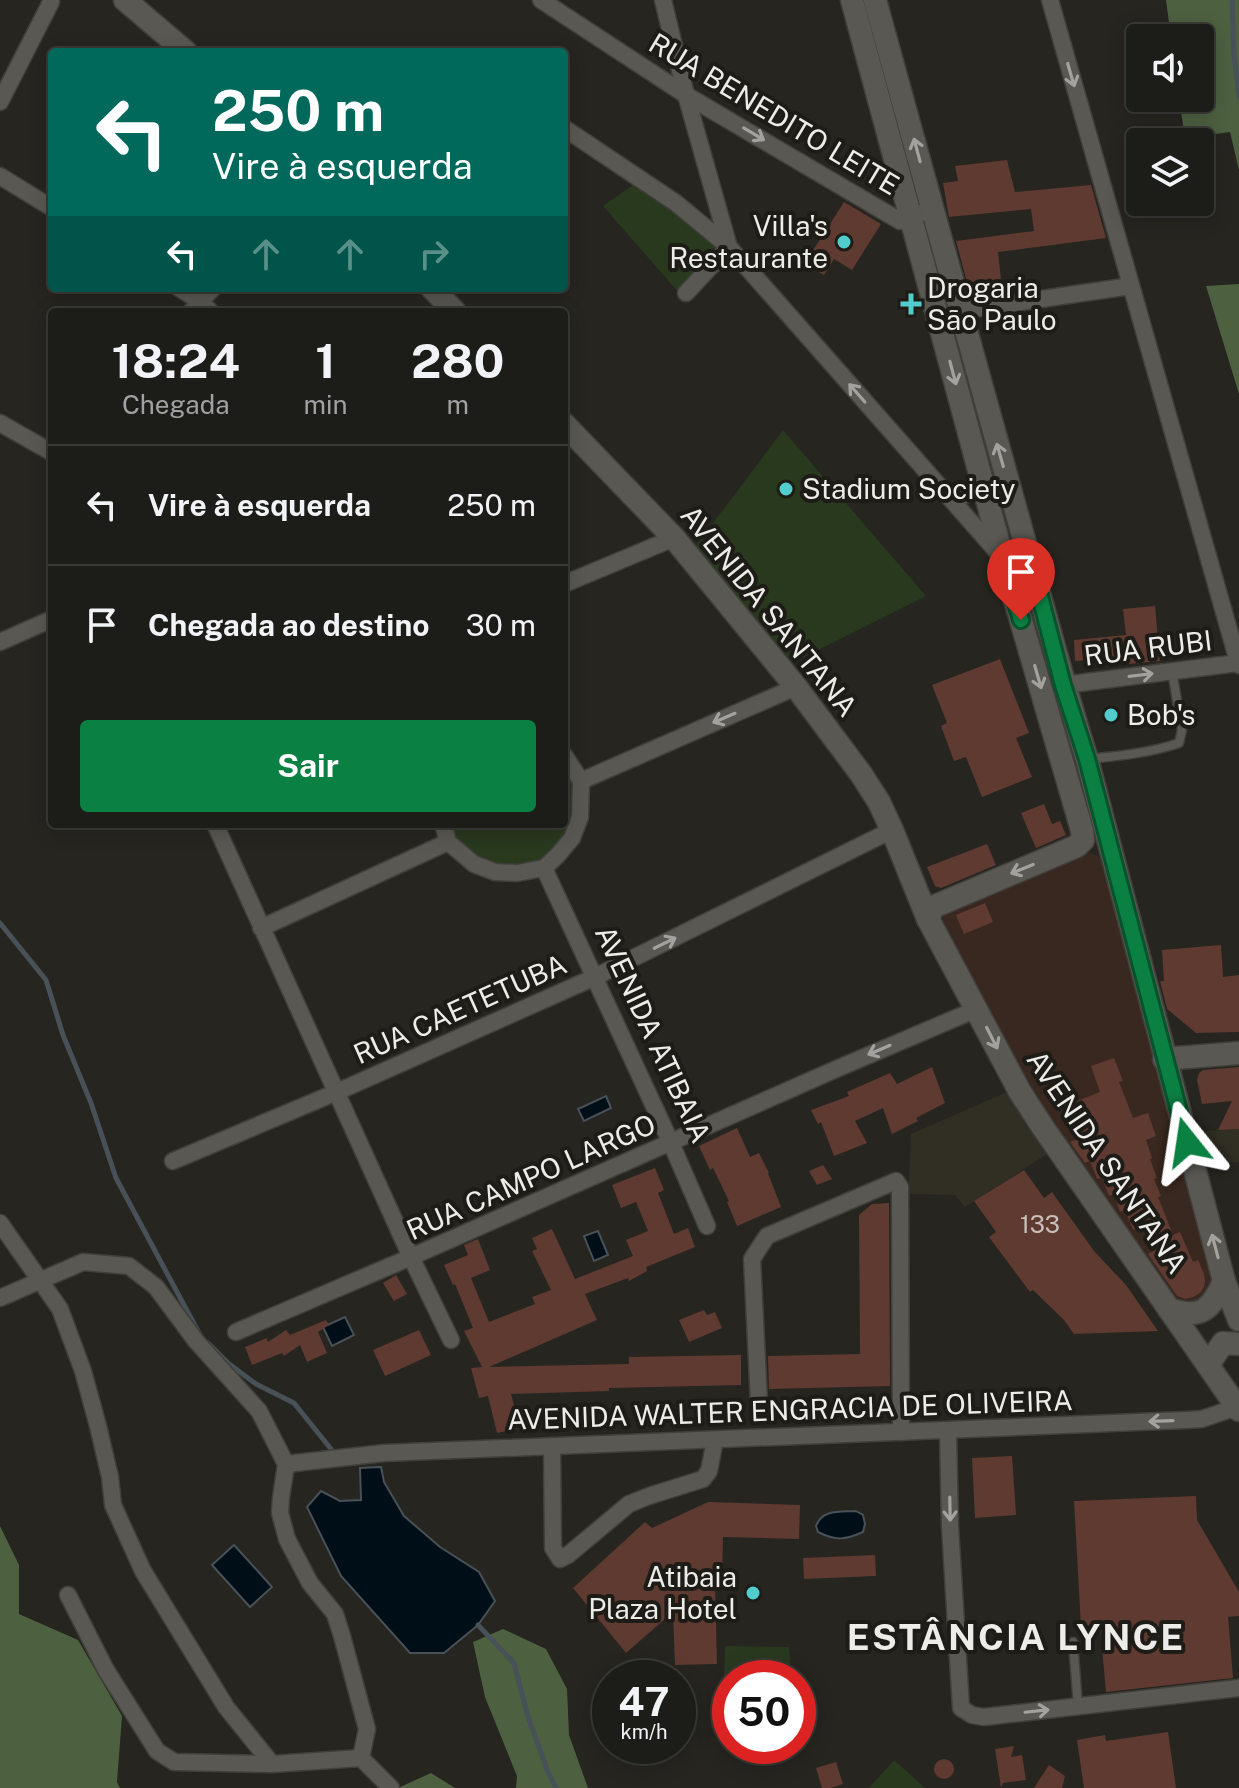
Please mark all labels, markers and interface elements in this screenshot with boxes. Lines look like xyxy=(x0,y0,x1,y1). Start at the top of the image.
map controls xyxy=(1126,24,1214,216)
button: sound xyxy=(1126,24,1214,112)
street label: RUA BENEDITO LEITE xyxy=(643,26,905,201)
one-way arrow xyxy=(1065,62,1080,88)
text: 250 m xyxy=(212,78,384,144)
icon: left xyxy=(80,80,184,184)
one-way arrow xyxy=(742,126,765,142)
button: layers xyxy=(1126,128,1214,216)
one-way arrow xyxy=(908,138,923,164)
text: Vire à esquerda xyxy=(212,145,473,187)
place label: Villa's Restaurante xyxy=(669,209,828,274)
icon: left xyxy=(160,232,204,276)
icon: ahead xyxy=(244,232,288,276)
icon: ahead xyxy=(328,232,372,276)
icon: right xyxy=(412,232,456,276)
marker: Villa's Restaurante xyxy=(835,233,853,251)
place label: Drogaria São Paulo xyxy=(927,271,1057,336)
marker: Drogaria São Paulo xyxy=(902,295,920,313)
text: 18:24 xyxy=(111,332,240,389)
text: 1 xyxy=(315,332,336,389)
text: 280 xyxy=(411,332,505,389)
one-way arrow xyxy=(946,359,961,385)
one-way arrow xyxy=(848,384,866,404)
text: Chegada xyxy=(122,389,230,420)
text: min xyxy=(304,389,348,420)
text: m xyxy=(447,389,469,420)
one-way arrow xyxy=(992,442,1007,468)
place label: Stadium Society xyxy=(802,472,1015,505)
marker: Stadium Society xyxy=(777,480,795,498)
icon: left xyxy=(80,483,124,527)
text: Vire à esquerda xyxy=(148,487,371,523)
text: 250 m xyxy=(447,487,536,523)
street label: AVENIDA SANTANA xyxy=(674,499,865,723)
pin xyxy=(987,538,1055,620)
icon: arrive xyxy=(999,550,1043,594)
icon: arrive xyxy=(80,603,124,647)
text: Chegada ao destino xyxy=(148,607,429,643)
text: 30 m xyxy=(466,607,536,643)
street label: RUA RUBI xyxy=(1082,623,1214,672)
one-way arrow xyxy=(1032,664,1046,689)
one-way arrow xyxy=(1127,668,1154,683)
place label: Bob's xyxy=(1127,698,1196,731)
marker: Bob's xyxy=(1102,706,1120,724)
one-way arrow xyxy=(712,712,737,727)
button: Sair xyxy=(80,720,536,812)
one-way arrow xyxy=(1010,863,1035,877)
street label: AVENIDA ATIBAIA xyxy=(589,920,718,1148)
one-way arrow xyxy=(652,935,676,950)
street label: RUA CAETETUBA xyxy=(348,947,571,1070)
one-way arrow xyxy=(984,1025,1000,1049)
one-way arrow xyxy=(867,1044,892,1059)
street label: AVENIDA SANTANA xyxy=(1021,1044,1194,1279)
position arrow xyxy=(1145,1100,1229,1184)
street label: RUA CAMPO LARGO xyxy=(401,1107,660,1246)
house number: 133 xyxy=(1020,1210,1060,1238)
one-way arrow xyxy=(1206,1234,1221,1260)
street label: AVENIDA WALTER ENGRACIA DE OLIVEIRA xyxy=(507,1383,1073,1436)
one-way arrow xyxy=(1148,1414,1175,1429)
one-way arrow xyxy=(942,1495,958,1522)
place label: Atibaia Plaza Hotel xyxy=(588,1560,737,1625)
marker: Atibaia Plaza Hotel xyxy=(744,1584,762,1602)
district label: ESTÂNCIA LYNCE xyxy=(847,1616,1185,1658)
speed limit sign: 50 xyxy=(712,1660,816,1764)
text: 47 xyxy=(618,1678,670,1725)
one-way arrow xyxy=(1023,1704,1049,1719)
text: km/h xyxy=(620,1720,668,1744)

